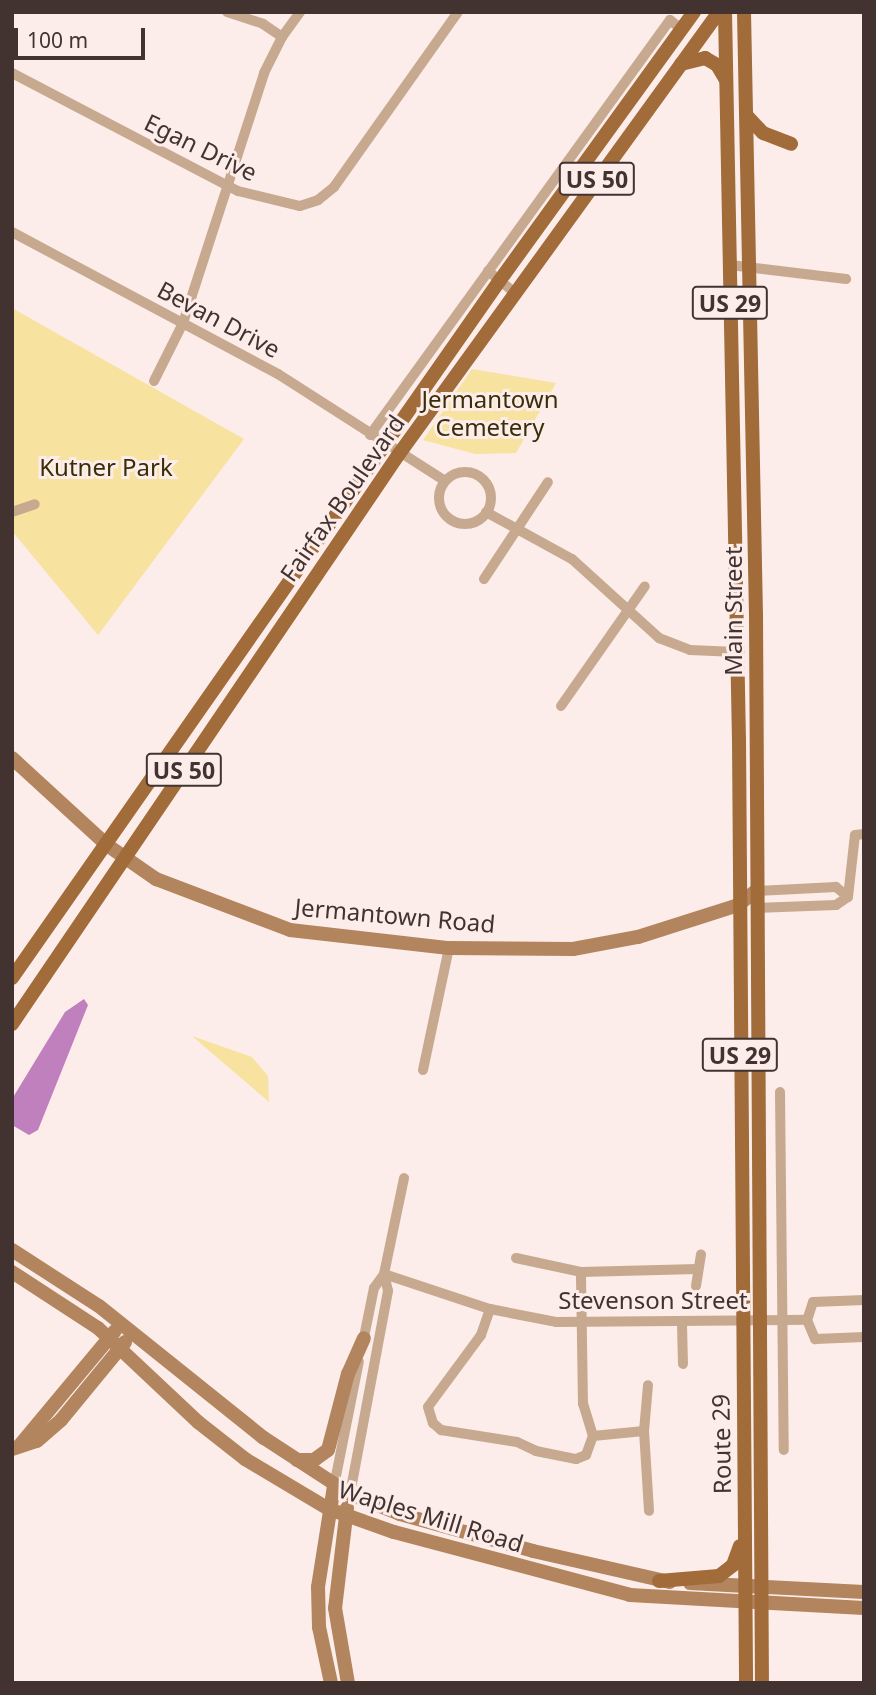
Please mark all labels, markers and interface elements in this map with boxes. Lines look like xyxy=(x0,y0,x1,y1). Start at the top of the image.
scale bar xyxy=(18,14,149,58)
text: 100 m xyxy=(27,26,88,54)
street label: Egan Drive xyxy=(140,107,262,187)
road number: US 50 xyxy=(558,160,636,198)
street label: Bevan Drive xyxy=(153,275,285,363)
road number: US 29 xyxy=(692,284,768,322)
park label: Jermantown Cemetery xyxy=(421,385,559,441)
street label: Fairfax Boulevard xyxy=(274,409,410,587)
park label: Kutner Park xyxy=(39,453,173,481)
street label: Main Street xyxy=(719,546,747,676)
road number: US 50 xyxy=(146,750,222,790)
street label: Jermantown Road xyxy=(294,892,496,938)
road number: US 29 xyxy=(702,1036,778,1074)
street label: Stevenson Street xyxy=(558,1286,748,1314)
street label: Route 29 xyxy=(706,1394,736,1494)
street label: Waples Mill Road xyxy=(335,1474,527,1558)

